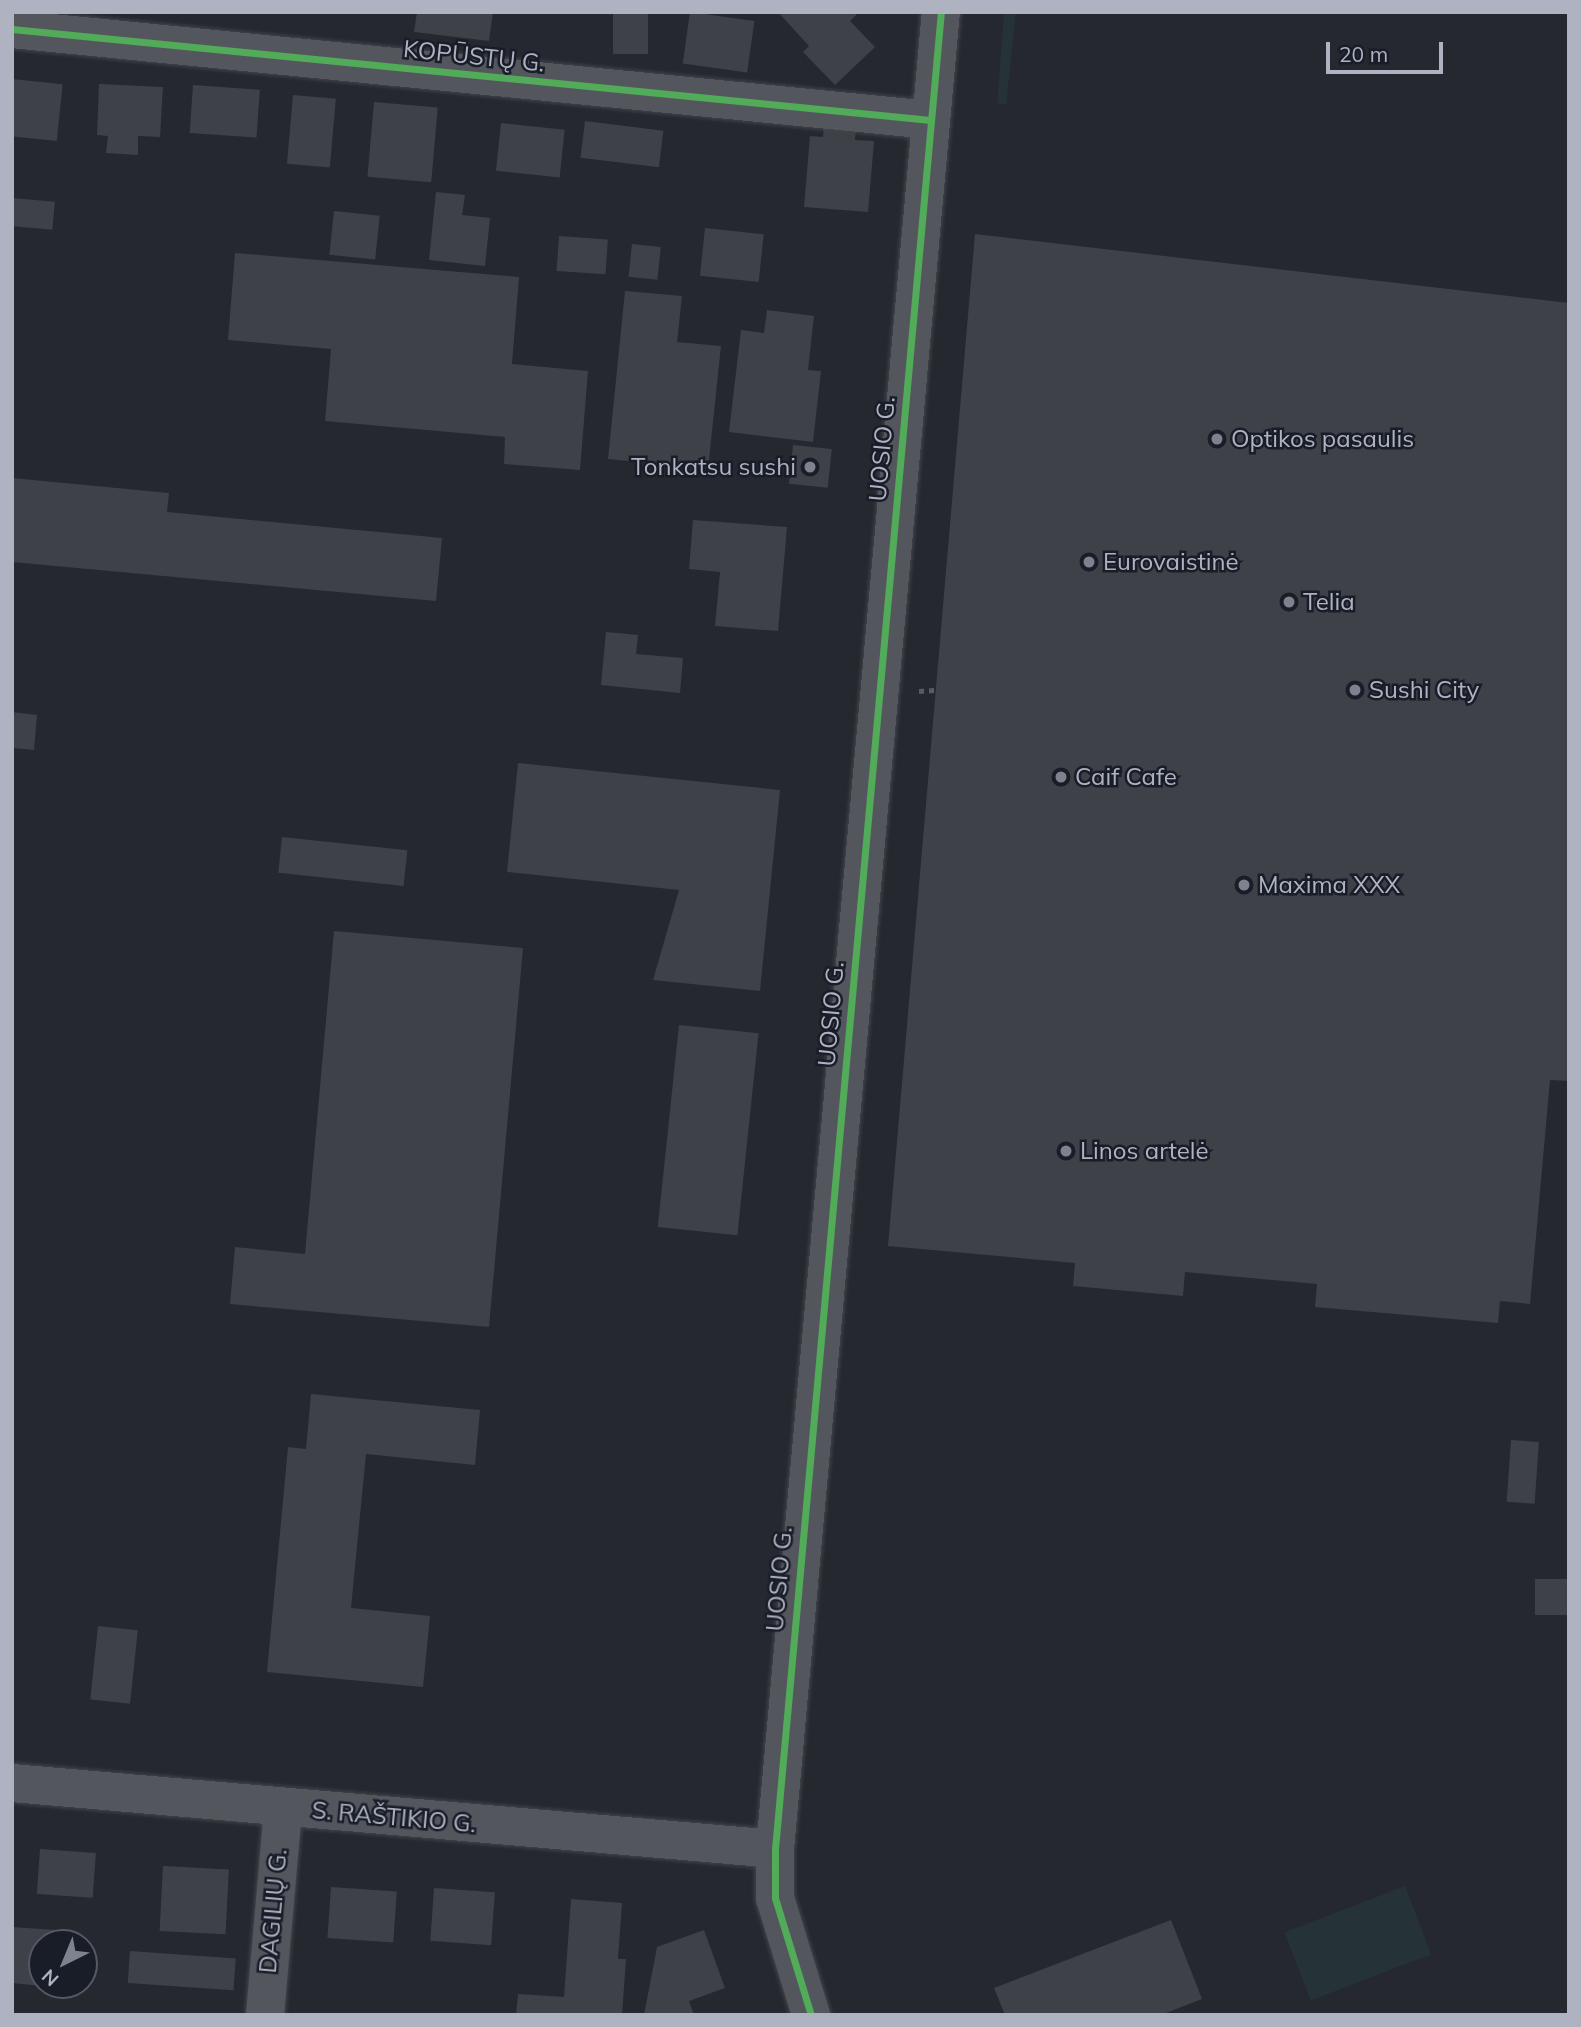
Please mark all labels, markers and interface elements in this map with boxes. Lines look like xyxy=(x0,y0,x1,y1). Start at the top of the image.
scale bar xyxy=(1329,28,1446,72)
street label: KOPŪSTŲ G. xyxy=(402,34,546,78)
text: 20 m xyxy=(1339,41,1388,67)
street label: UOSIO G. xyxy=(863,395,901,503)
place label: Optikos pasaulis xyxy=(1231,425,1414,453)
marker: Optikos pasaulis xyxy=(1209,431,1225,447)
place label: Tonkatsu sushi xyxy=(631,453,796,481)
marker: Tonkatsu sushi xyxy=(802,459,818,475)
place label: Eurovaistinė xyxy=(1103,548,1239,576)
marker: Eurovaistinė xyxy=(1081,554,1097,570)
place label: Telia xyxy=(1303,588,1355,616)
marker: Telia xyxy=(1281,594,1297,610)
place label: Sushi City xyxy=(1369,676,1479,704)
marker: Sushi City xyxy=(1347,682,1363,698)
place label: Caif Cafe xyxy=(1075,763,1177,791)
marker: Caif Cafe xyxy=(1053,769,1069,785)
place label: Maxima XXX xyxy=(1258,871,1400,899)
marker: Maxima XXX xyxy=(1236,877,1252,893)
street label: UOSIO G. xyxy=(812,960,850,1068)
place label: Linos artelė xyxy=(1080,1137,1209,1165)
marker: Linos artelė xyxy=(1058,1143,1074,1159)
street label: UOSIO G. xyxy=(760,1525,798,1633)
street label: S. RAŠTIKIO G. xyxy=(311,1795,477,1839)
street label: DAGILIŲ G. xyxy=(253,1848,293,1974)
north arrow xyxy=(28,1929,98,1999)
text: N xyxy=(37,1964,63,1992)

